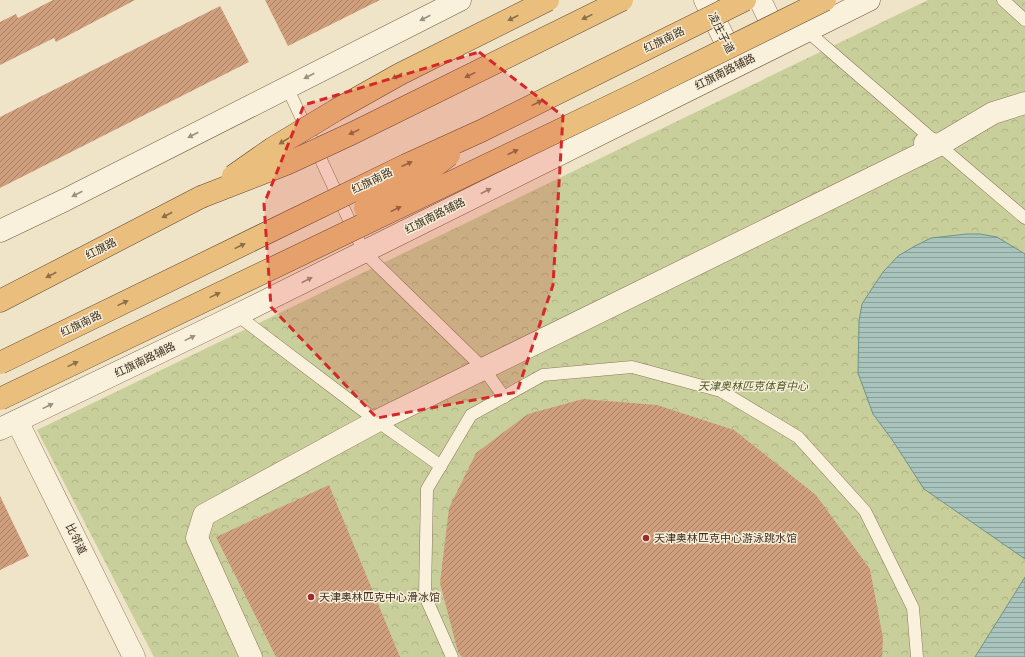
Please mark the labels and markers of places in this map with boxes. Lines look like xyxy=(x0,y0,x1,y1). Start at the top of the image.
place label: 天津奥林匹克中心游泳跳水馆 xyxy=(654,531,797,546)
marker: 天津奥林匹克中心游泳跳水馆 xyxy=(641,533,651,543)
place label: 天津奥林匹克中心滑冰馆 xyxy=(319,590,440,605)
marker: 天津奥林匹克中心滑冰馆 xyxy=(306,592,316,602)

